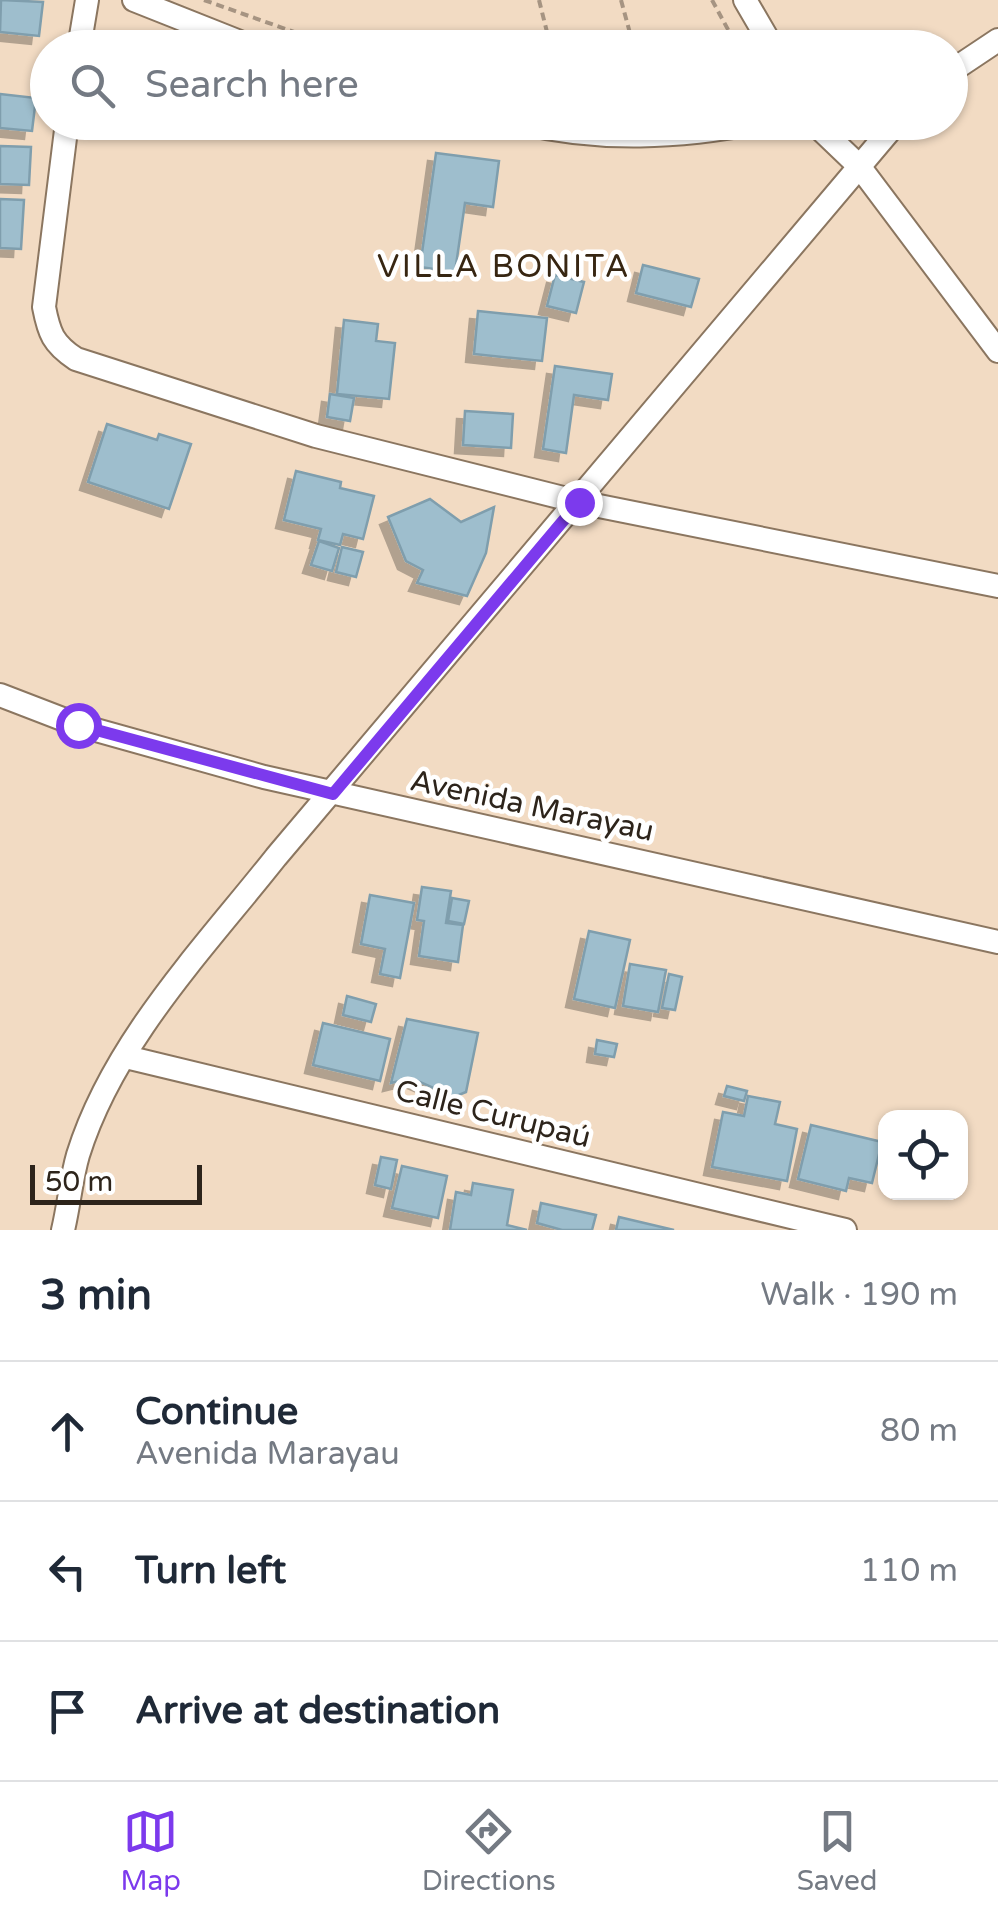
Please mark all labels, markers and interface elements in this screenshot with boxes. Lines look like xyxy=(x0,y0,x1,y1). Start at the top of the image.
search box xyxy=(30,30,968,140)
icon: search xyxy=(65,58,120,113)
text: Search here xyxy=(145,62,359,108)
district label: VILLA BONITA xyxy=(377,248,631,286)
route end xyxy=(557,480,603,526)
route start xyxy=(56,703,102,749)
street label: Avenida Marayau xyxy=(407,762,657,850)
street label: Calle Curupaú xyxy=(392,1072,594,1156)
map controls xyxy=(878,1110,968,1200)
button: locate xyxy=(878,1110,968,1200)
scale bar xyxy=(30,1160,202,1204)
text: 50 m xyxy=(45,1165,113,1199)
text: 3 min xyxy=(40,1270,152,1321)
text: Walk · 190 m xyxy=(761,1276,958,1314)
text: Continue xyxy=(135,1389,298,1435)
icon: ahead xyxy=(40,1404,95,1459)
text: 80 m xyxy=(880,1412,958,1450)
text: Avenida Marayau xyxy=(135,1435,400,1473)
icon: left xyxy=(40,1544,95,1599)
text: Turn left xyxy=(135,1548,286,1594)
text: 110 m xyxy=(860,1552,958,1590)
icon: arrive xyxy=(40,1684,95,1739)
text: Arrive at destination xyxy=(135,1688,500,1734)
tab: Map xyxy=(120,1804,181,1898)
tab: Directions xyxy=(422,1804,556,1898)
tab: Saved xyxy=(797,1804,878,1898)

